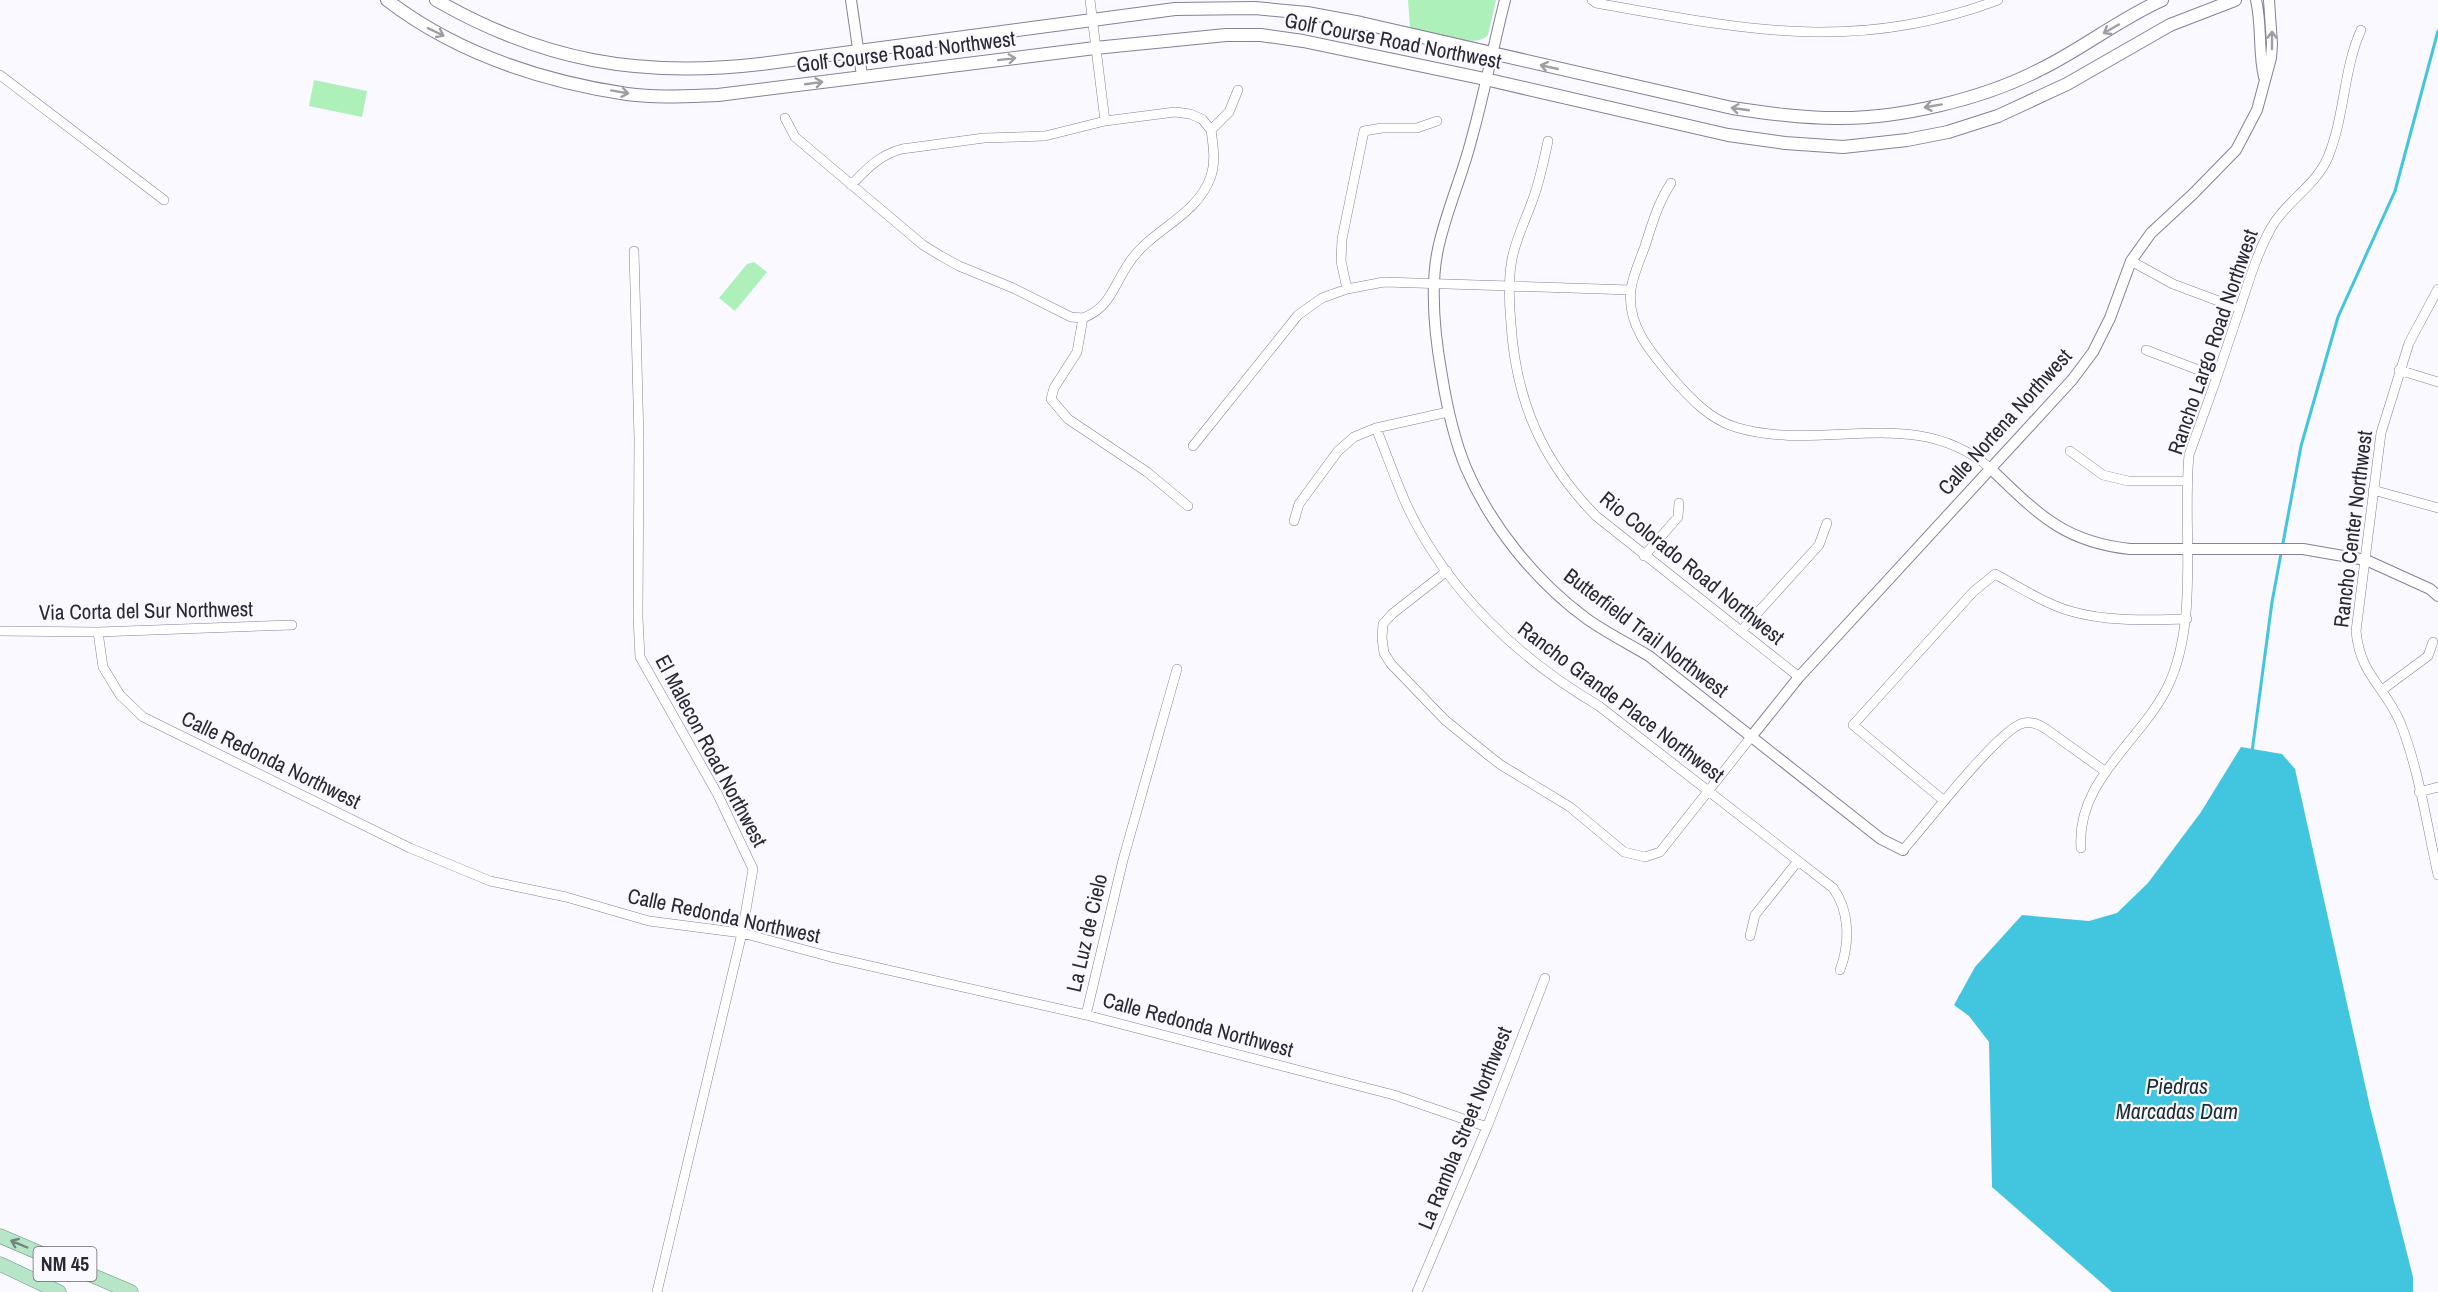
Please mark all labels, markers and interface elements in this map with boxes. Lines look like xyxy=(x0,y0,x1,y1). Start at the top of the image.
street label: Golf Course Road Northwest xyxy=(1282,5,1504,76)
one-way arrow xyxy=(2103,23,2120,35)
street label: Golf Course Road Northwest xyxy=(795,24,1017,79)
one-way arrow xyxy=(426,27,444,39)
one-way arrow xyxy=(2266,30,2278,50)
one-way arrow xyxy=(997,53,1017,64)
one-way arrow xyxy=(1540,60,1559,72)
one-way arrow xyxy=(804,77,823,88)
one-way arrow xyxy=(610,87,629,98)
one-way arrow xyxy=(1924,101,1944,112)
one-way arrow xyxy=(1730,104,1750,115)
street label: Rancho Largo Road Northwest xyxy=(2160,225,2265,458)
street label: Calle Nortena Northwest xyxy=(1931,342,2078,501)
street label: Rancho Center Northwest xyxy=(2326,429,2379,629)
street label: Rio Colorado Road Northwest xyxy=(1594,484,1791,651)
street label: Butterfield Trail Northwest xyxy=(1558,561,1735,704)
street label: Via Corta del Sur Northwest xyxy=(39,594,253,627)
street label: Rancho Grande Place Northwest xyxy=(1512,614,1731,789)
street label: El Malecon Road Northwest xyxy=(649,650,774,852)
street label: Calle Redonda Northwest xyxy=(177,704,366,816)
street label: La Luz de Cielo xyxy=(1059,871,1114,995)
street label: Calle Redonda Northwest xyxy=(625,881,823,950)
street label: Calle Redonda Northwest xyxy=(1100,985,1297,1064)
street label: La Rambla Street Northwest xyxy=(1411,1022,1519,1234)
water label: Piedras Marcadas Dam xyxy=(2116,1071,2238,1126)
one-way arrow xyxy=(11,1238,29,1249)
road number: NM 45 xyxy=(34,1247,97,1281)

